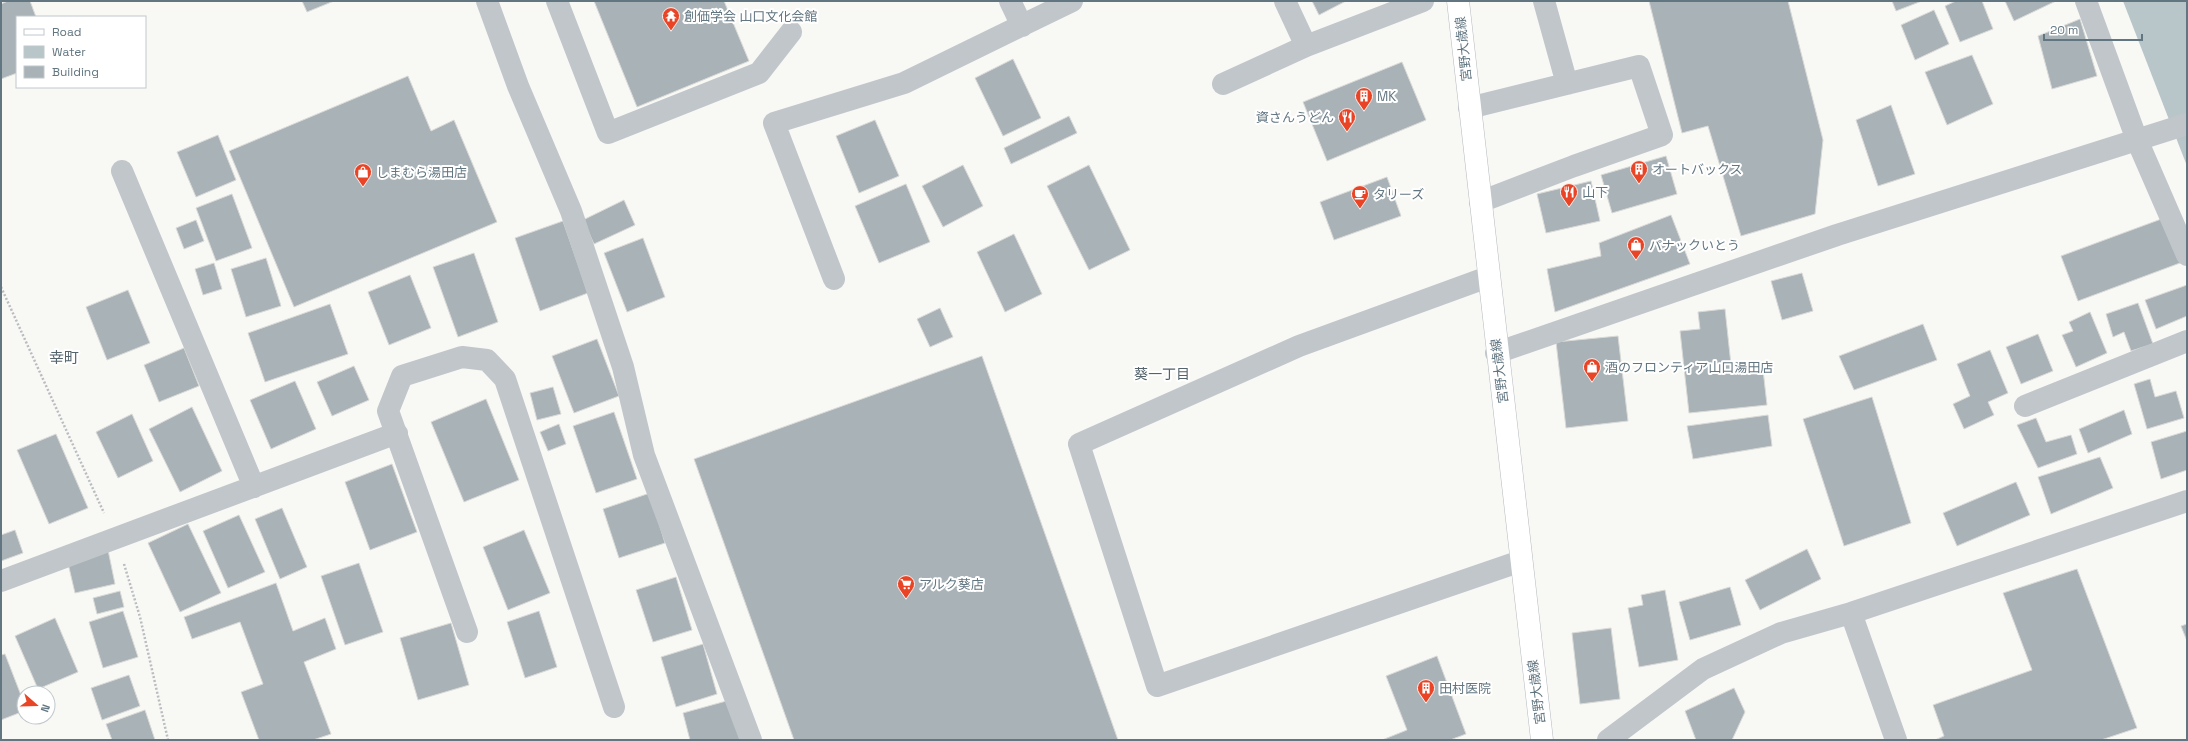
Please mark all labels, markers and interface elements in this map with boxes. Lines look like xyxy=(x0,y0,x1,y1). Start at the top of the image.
temple icon: 創価学会 山口文化会館 xyxy=(661,6,681,31)
place label: 創価学会 山口文化会館 xyxy=(684,8,817,25)
legend xyxy=(16,16,146,88)
street label: 宮野大歳線 xyxy=(1452,16,1475,82)
scale bar xyxy=(2044,16,2142,42)
text: 20 m xyxy=(2050,22,2078,38)
text: Road xyxy=(52,24,81,40)
text: Water xyxy=(52,44,86,60)
text: Building xyxy=(52,64,99,80)
building icon: MK xyxy=(1354,86,1374,111)
place label: MK xyxy=(1377,88,1396,105)
restaurant icon: 資さんうどん xyxy=(1337,107,1357,132)
place label: 資さんうどん xyxy=(1256,109,1334,126)
building icon: オートバックス xyxy=(1629,159,1649,184)
place label: オートバックス xyxy=(1652,161,1743,178)
shop icon: しまむら湯田店 xyxy=(353,162,373,187)
place label: しまむら湯田店 xyxy=(376,164,467,181)
restaurant icon: 山下 xyxy=(1559,182,1579,207)
cafe icon: タリーズ xyxy=(1350,184,1370,209)
place label: 山下 xyxy=(1582,184,1608,201)
place label: タリーズ xyxy=(1373,186,1424,203)
shop icon: パナックいとう xyxy=(1626,235,1646,260)
place label: パナックいとう xyxy=(1649,237,1740,254)
street label: 宮野大歳線 xyxy=(1487,338,1512,404)
district label: 幸町 xyxy=(49,348,79,367)
shop icon: 酒のフロンティア山口湯田店 xyxy=(1582,357,1602,382)
place label: 酒のフロンティア山口湯田店 xyxy=(1605,359,1773,376)
district label: 葵一丁目 xyxy=(1134,365,1190,383)
supermarket icon: アルク葵店 xyxy=(896,574,916,599)
place label: アルク葵店 xyxy=(919,576,984,593)
street label: 宮野大歳線 xyxy=(1524,659,1549,725)
building icon: 田村医院 xyxy=(1416,678,1436,703)
place label: 田村医院 xyxy=(1439,680,1491,697)
north arrow xyxy=(16,685,56,725)
text: N xyxy=(38,703,53,714)

